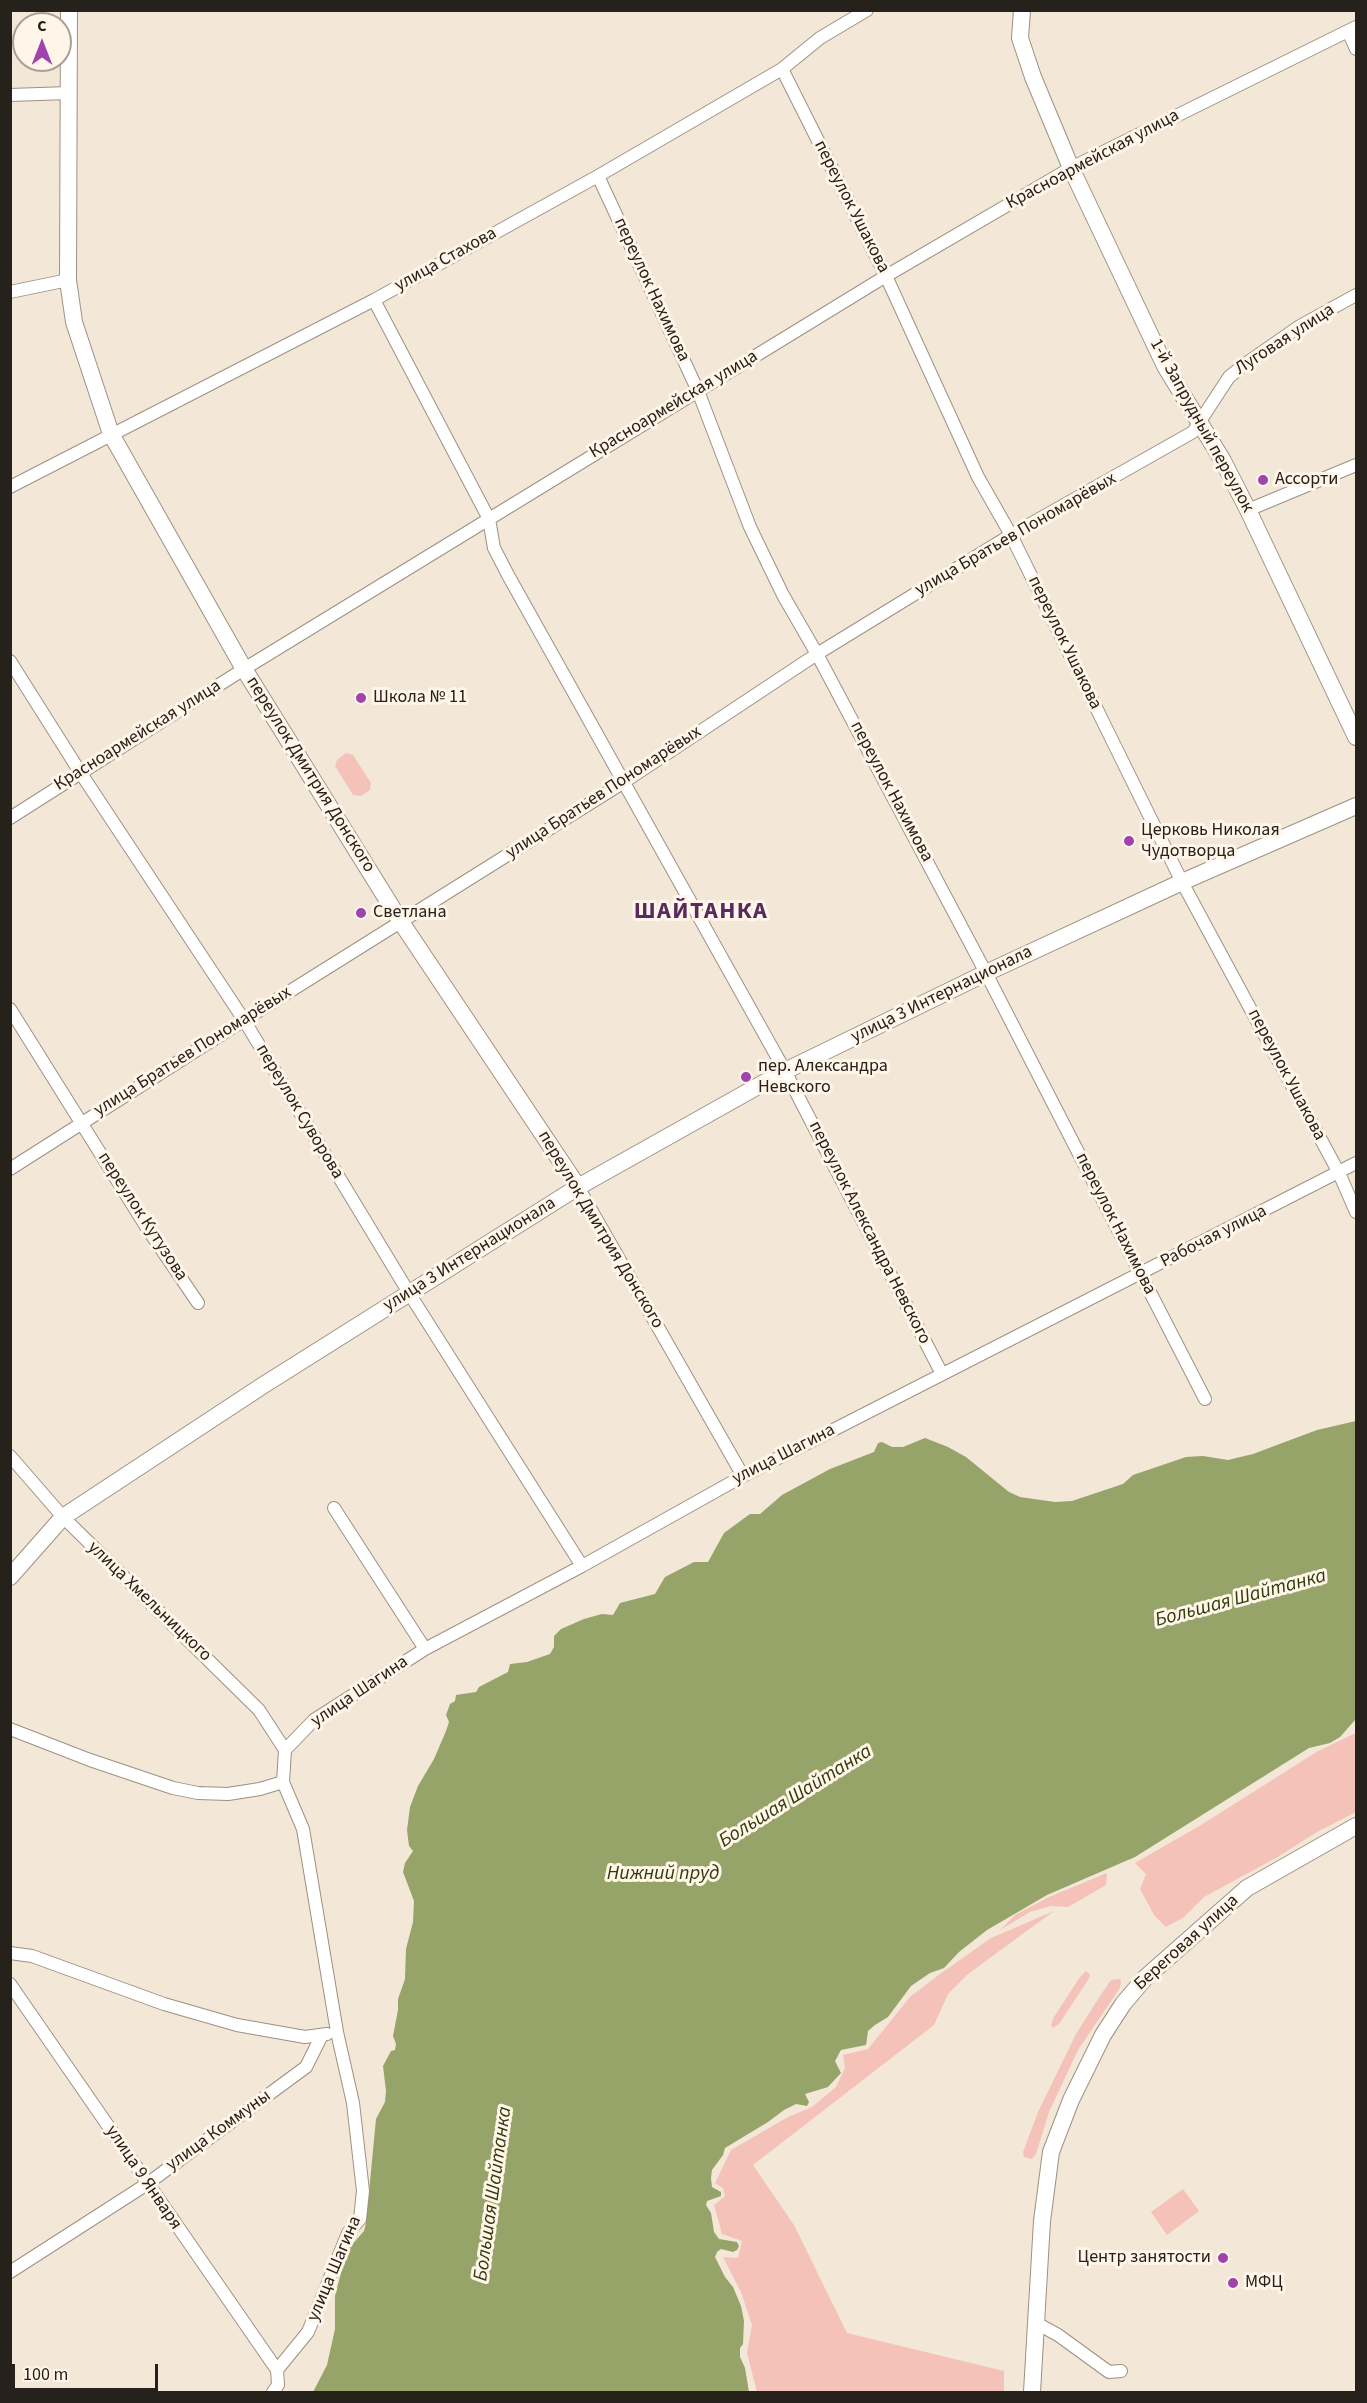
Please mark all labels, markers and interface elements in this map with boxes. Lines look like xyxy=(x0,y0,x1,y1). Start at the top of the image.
north arrow xyxy=(12,12,72,72)
text: С xyxy=(37,15,47,37)
street label: Красноармейская улица xyxy=(1003,105,1183,215)
street label: переулок Ушакова xyxy=(808,137,894,277)
street label: переулок Нахимова xyxy=(608,215,694,365)
street label: улица Стахова xyxy=(391,223,501,297)
street label: Луговая улица xyxy=(1231,300,1339,380)
street label: 1-й Запрудный переулок xyxy=(1144,335,1258,517)
street label: Красноармейская улица xyxy=(586,346,762,464)
street label: улица Братьев Пономарёвых xyxy=(912,469,1120,601)
place label: Ассорти xyxy=(1275,469,1338,491)
marker: Ассорти xyxy=(1256,473,1270,487)
street label: переулок Ушакова xyxy=(1022,573,1106,713)
street label: переулок Дмитрия Донского xyxy=(241,673,379,877)
street label: Красноармейская улица xyxy=(51,676,225,796)
place label: Школа № 11 xyxy=(373,687,467,709)
marker: Школа № 11 xyxy=(354,691,368,705)
street label: переулок Нахимова xyxy=(845,718,937,866)
street label: улица Братьев Пономарёвых xyxy=(502,722,706,864)
place label: Церковь Николая Чудотворца xyxy=(1141,820,1280,862)
marker: Церковь Николая Чудотворца xyxy=(1122,834,1136,848)
district label: ШАЙТАНКА xyxy=(634,899,768,927)
place label: Светлана xyxy=(373,902,447,924)
marker: Светлана xyxy=(354,906,368,920)
street label: улица 3 Интернационала xyxy=(848,942,1036,1048)
street label: улица Братьев Пономарёвых xyxy=(90,982,296,1122)
street label: переулок Ушакова xyxy=(1242,1006,1330,1144)
street label: переулок Суворова xyxy=(250,1041,348,1183)
place label: пер. Александра Невского xyxy=(758,1056,888,1098)
marker: пер. Александра Невского xyxy=(739,1070,753,1084)
street label: переулок Александра Невского xyxy=(803,1118,935,1348)
street label: переулок Дмитрия Донского xyxy=(532,1127,668,1333)
street label: переулок Кутузова xyxy=(92,1149,192,1285)
street label: переулок Нахимова xyxy=(1070,1149,1160,1299)
street label: улица 3 Интернационала xyxy=(380,1193,560,1317)
street label: Рабочая улица xyxy=(1157,1201,1271,1273)
street label: улица Шагина xyxy=(729,1420,839,1490)
street label: улица Хмельницкого xyxy=(83,1537,215,1667)
water label: Большая Шайтанка xyxy=(1153,1565,1329,1633)
street label: улица Шагина xyxy=(307,1652,413,1732)
water label: Большая Шайтанка xyxy=(715,1740,877,1854)
water label: Нижний пруд xyxy=(607,1863,719,1887)
street label: Береговая улица xyxy=(1130,1890,1244,1996)
street label: улица Коммуны xyxy=(162,2086,276,2176)
water label: Большая Шайтанка xyxy=(470,2105,518,2283)
street label: улица 9 Января xyxy=(100,2122,186,2234)
street label: улица Шагина xyxy=(303,2213,367,2325)
place label: Центр занятости xyxy=(1077,2247,1211,2269)
marker: Центр занятости xyxy=(1216,2251,1230,2265)
place label: МФЦ xyxy=(1245,2272,1283,2294)
marker: МФЦ xyxy=(1226,2276,1240,2290)
scale bar xyxy=(15,2352,160,2390)
text: 100 m xyxy=(23,2362,68,2387)

